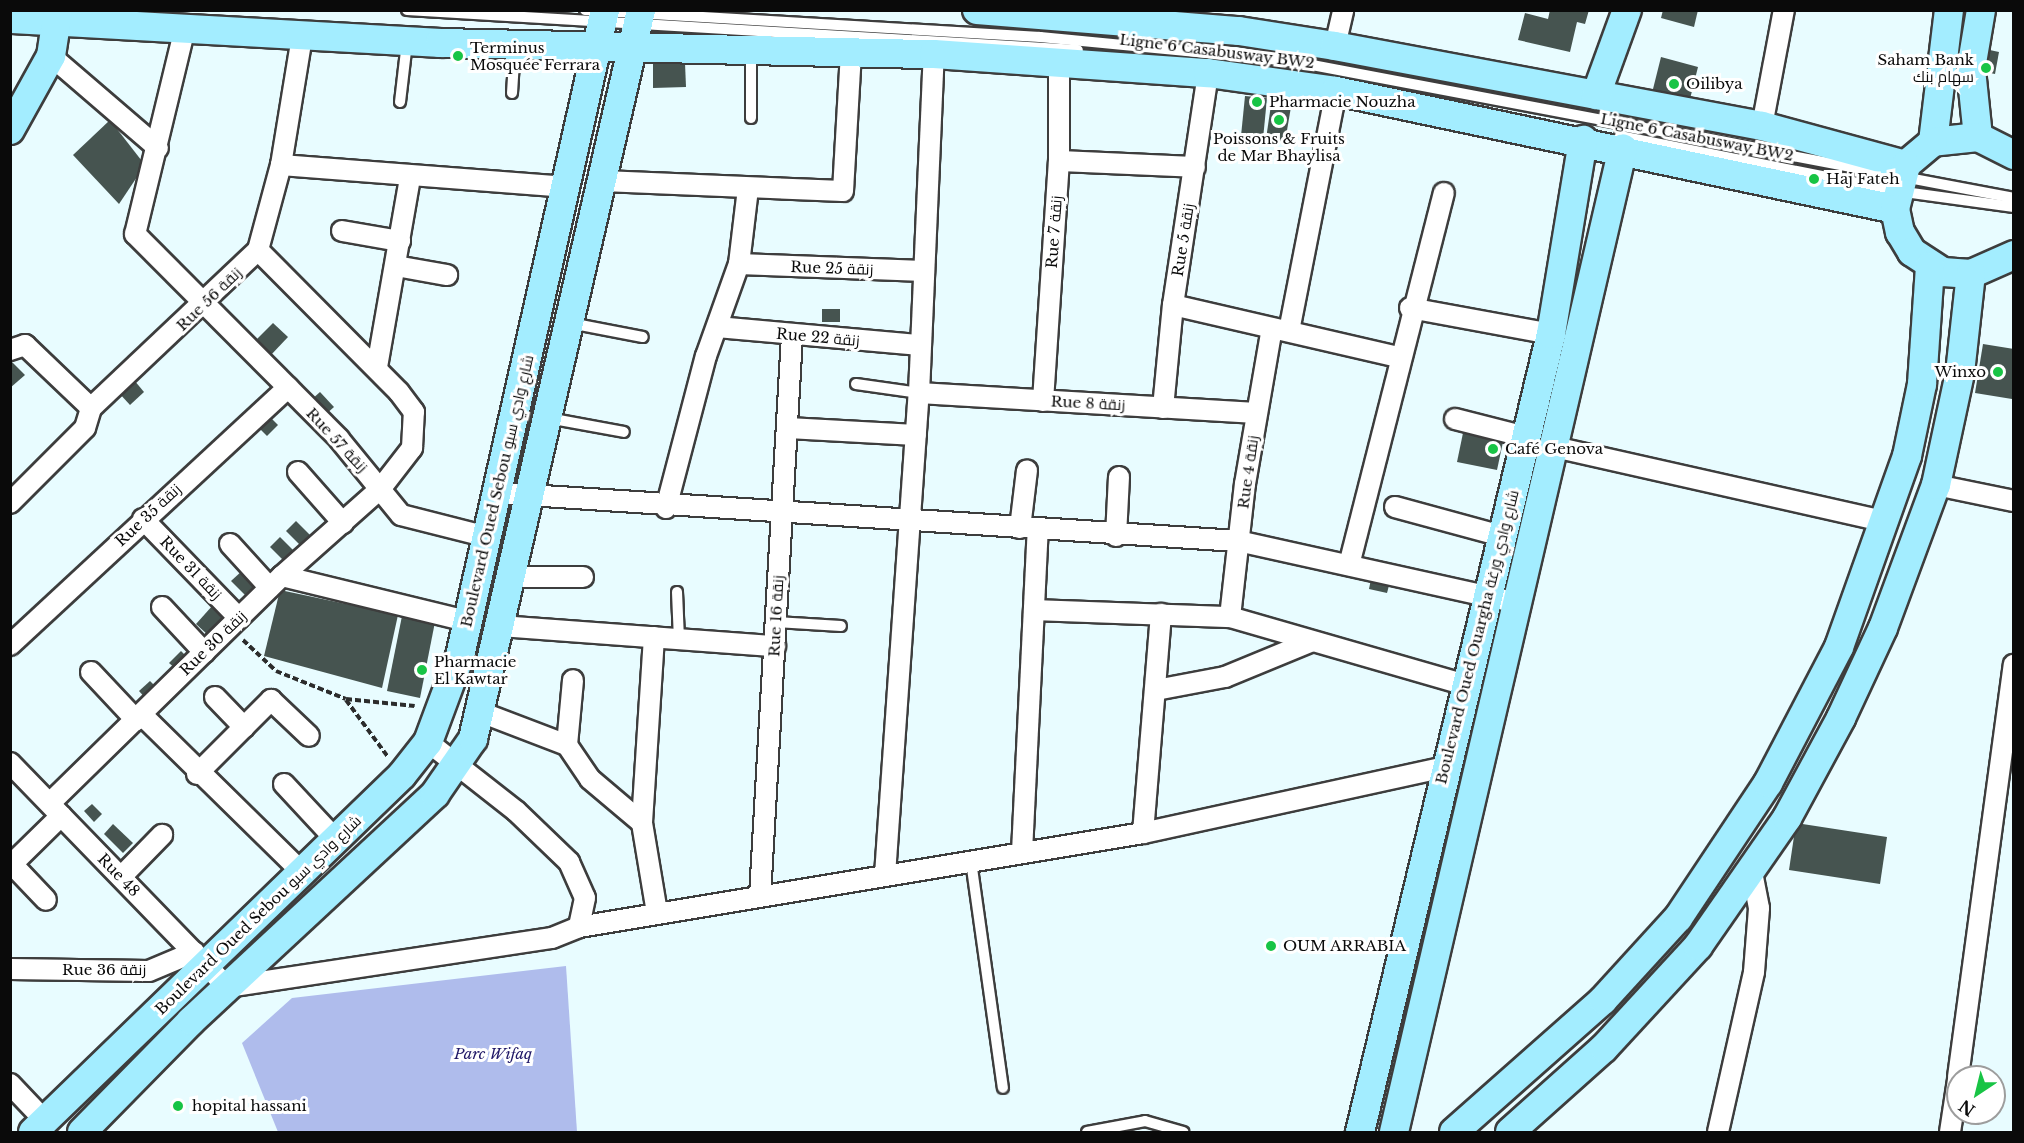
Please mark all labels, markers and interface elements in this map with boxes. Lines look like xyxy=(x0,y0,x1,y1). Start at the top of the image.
street label: Ligne 6 Casabusway BW2 xyxy=(1118,30,1316,72)
place label: Terminus Mosquée Ferrara xyxy=(470,38,600,73)
marker: Terminus Mosquée Ferrara xyxy=(451,49,465,63)
place label: Saham Bank سهام بنك xyxy=(1878,50,1974,85)
marker: Saham Bank سهام بنك xyxy=(1979,61,1993,75)
place label: Oilibya xyxy=(1686,75,1743,93)
marker: Oilibya xyxy=(1667,77,1681,91)
place label: Pharmacie Nouzha xyxy=(1269,93,1415,111)
marker: Pharmacie Nouzha xyxy=(1250,95,1264,109)
street label: Ligne 6 Casabusway BW2 xyxy=(1599,109,1795,165)
marker: Poissons & Fruits de Mar Bhaylisa xyxy=(1272,113,1286,127)
place label: Poissons & Fruits de Mar Bhaylisa xyxy=(1213,129,1345,164)
place label: Haj Fateh xyxy=(1826,170,1899,188)
marker: Haj Fateh xyxy=(1807,172,1821,186)
street label: Rue 7 زنقة xyxy=(1042,195,1066,269)
street label: Rue 5 زنقة xyxy=(1168,202,1198,278)
street label: Rue 25 زنقة xyxy=(790,258,874,278)
street label: Rue 56 زنقة xyxy=(173,264,245,334)
street label: Rue 22 زنقة xyxy=(775,324,861,350)
street label: Boulevard Oued Sebou شارع وادي سبو xyxy=(457,353,537,629)
place label: Winxo xyxy=(1934,363,1986,381)
marker: Winxo xyxy=(1991,365,2005,379)
street label: Rue 8 زنقة xyxy=(1050,392,1126,414)
street label: Rue 57 زنقة xyxy=(303,404,371,476)
street label: Rue 4 زنقة xyxy=(1234,434,1262,510)
place label: Café Genova xyxy=(1505,440,1603,458)
marker: Café Genova xyxy=(1486,442,1500,456)
street label: Rue 35 زنقة xyxy=(111,480,185,550)
street label: Boulevard Oued Ouargha شارع وادي ورغة xyxy=(1432,488,1522,786)
street label: Rue 31 زنقة xyxy=(156,533,226,603)
street label: Rue 16 زنقة xyxy=(765,575,787,657)
street label: Rue 30 زنقة xyxy=(176,607,250,679)
place label: Pharmacie El Kawtar xyxy=(434,652,516,687)
marker: Pharmacie El Kawtar xyxy=(415,663,429,677)
street label: Boulevard Oued Sebou شارع وادي سبو xyxy=(151,812,365,1018)
street label: Rue 48 xyxy=(94,850,144,900)
place label: OUM ARRABIA xyxy=(1283,937,1407,955)
marker: OUM ARRABIA xyxy=(1264,939,1278,953)
street label: Rue 36 زنقة xyxy=(62,961,146,979)
park label: Parc Wifaq xyxy=(454,1045,532,1063)
north arrow xyxy=(1946,1065,2006,1125)
text: N xyxy=(1955,1096,1979,1121)
marker: hopital hassani xyxy=(169,1097,187,1115)
place label: hopital hassani xyxy=(192,1097,307,1115)

